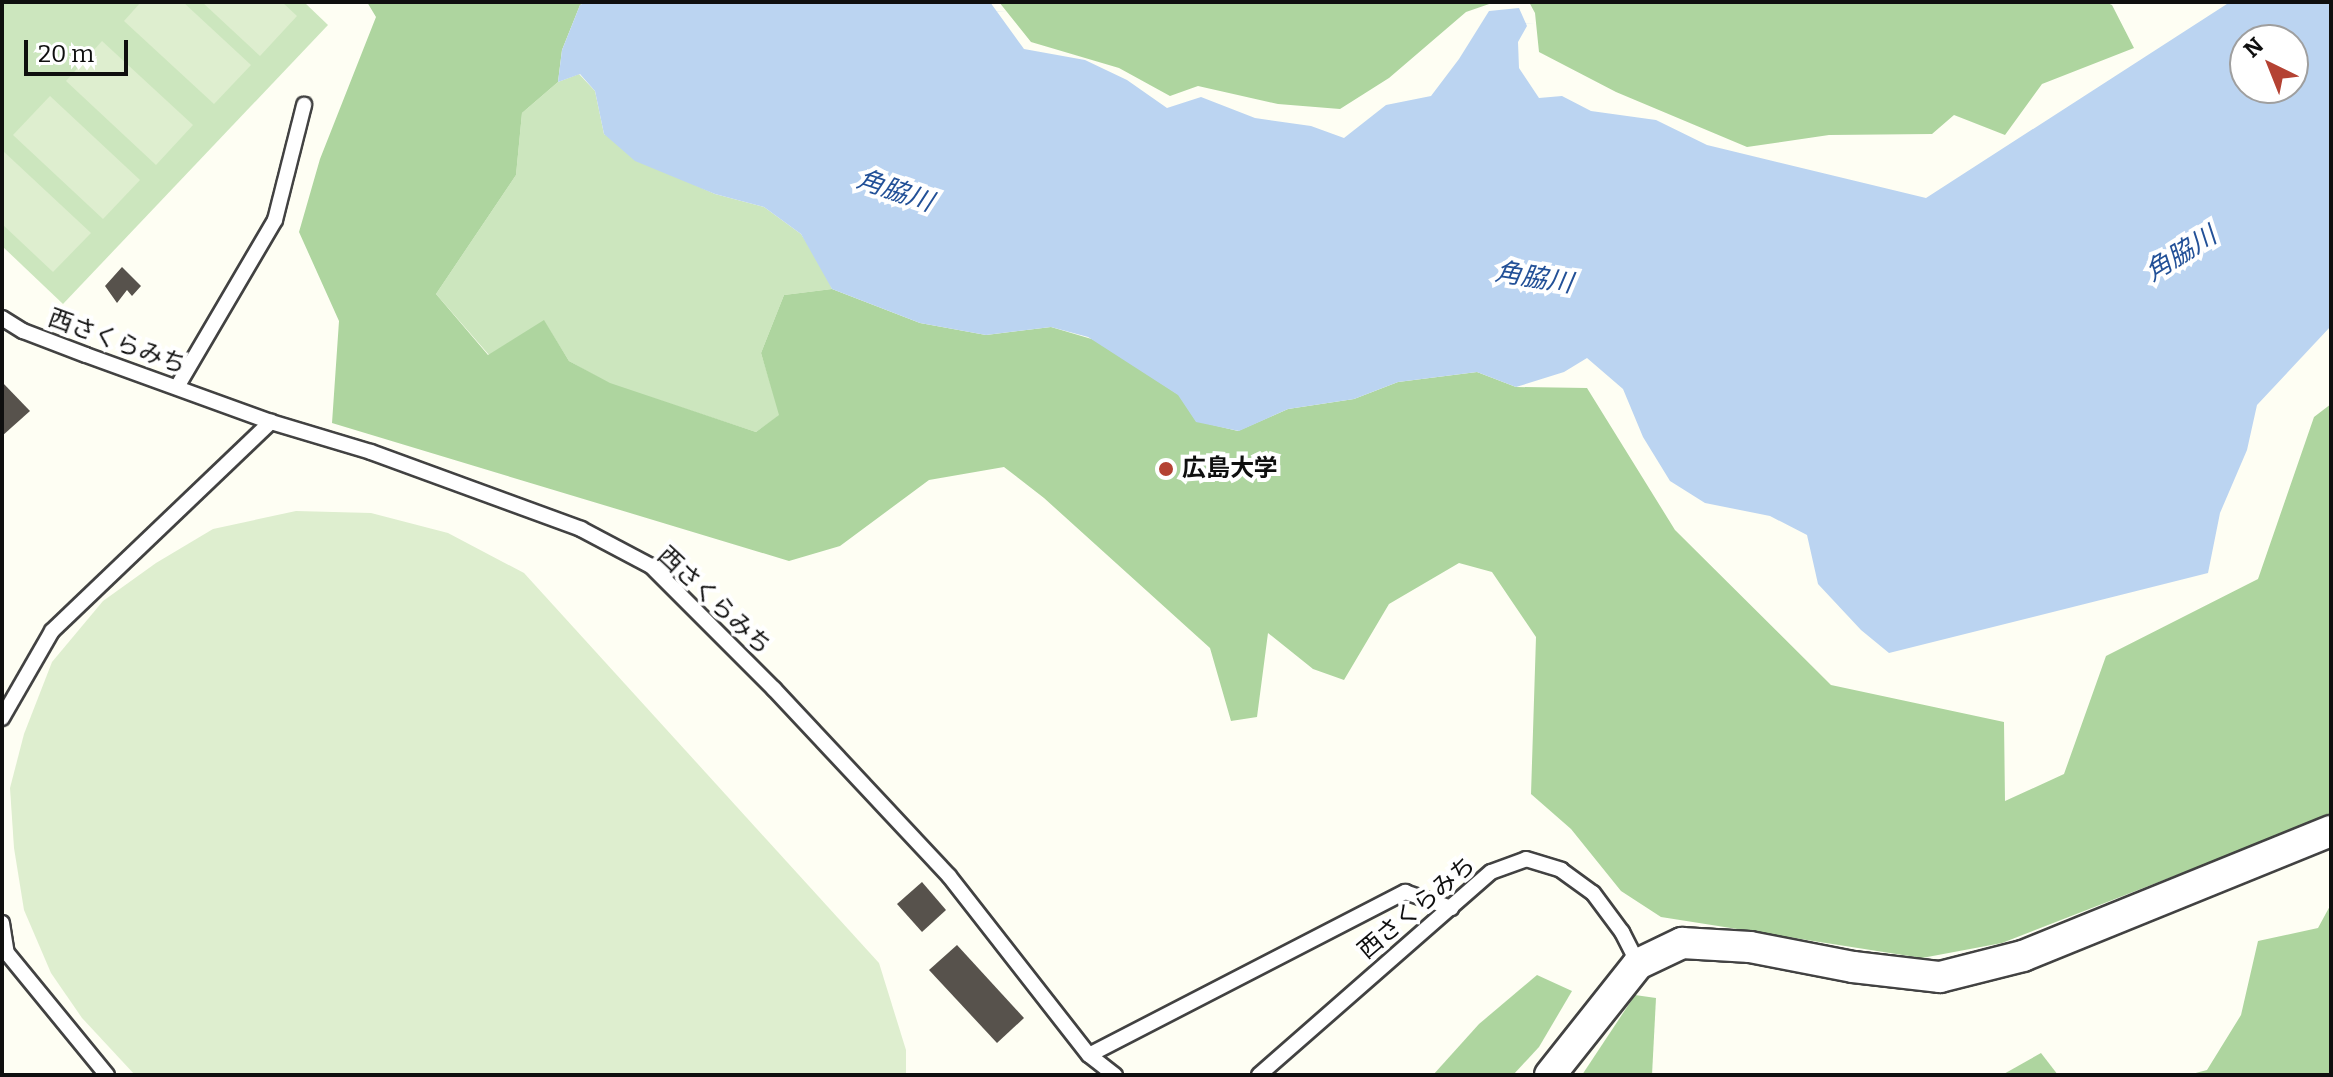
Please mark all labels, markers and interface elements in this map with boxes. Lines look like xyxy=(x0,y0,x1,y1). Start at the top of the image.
scale bar xyxy=(28,24,132,74)
north arrow xyxy=(2229,24,2309,104)
text: N xyxy=(2238,32,2269,63)
text: 20 m xyxy=(38,40,94,68)
water label: 角脇川 xyxy=(853,164,937,218)
water label: 角脇川 xyxy=(2140,220,2222,288)
water label: 角脇川 xyxy=(1493,256,1575,300)
street label: 西さくらみち xyxy=(44,304,190,380)
place label: 広島大学 xyxy=(1182,455,1278,483)
marker: 広島大学 xyxy=(1157,460,1175,478)
street label: 西さくらみち xyxy=(652,541,776,661)
street label: 西さくらみち xyxy=(1353,851,1481,965)

